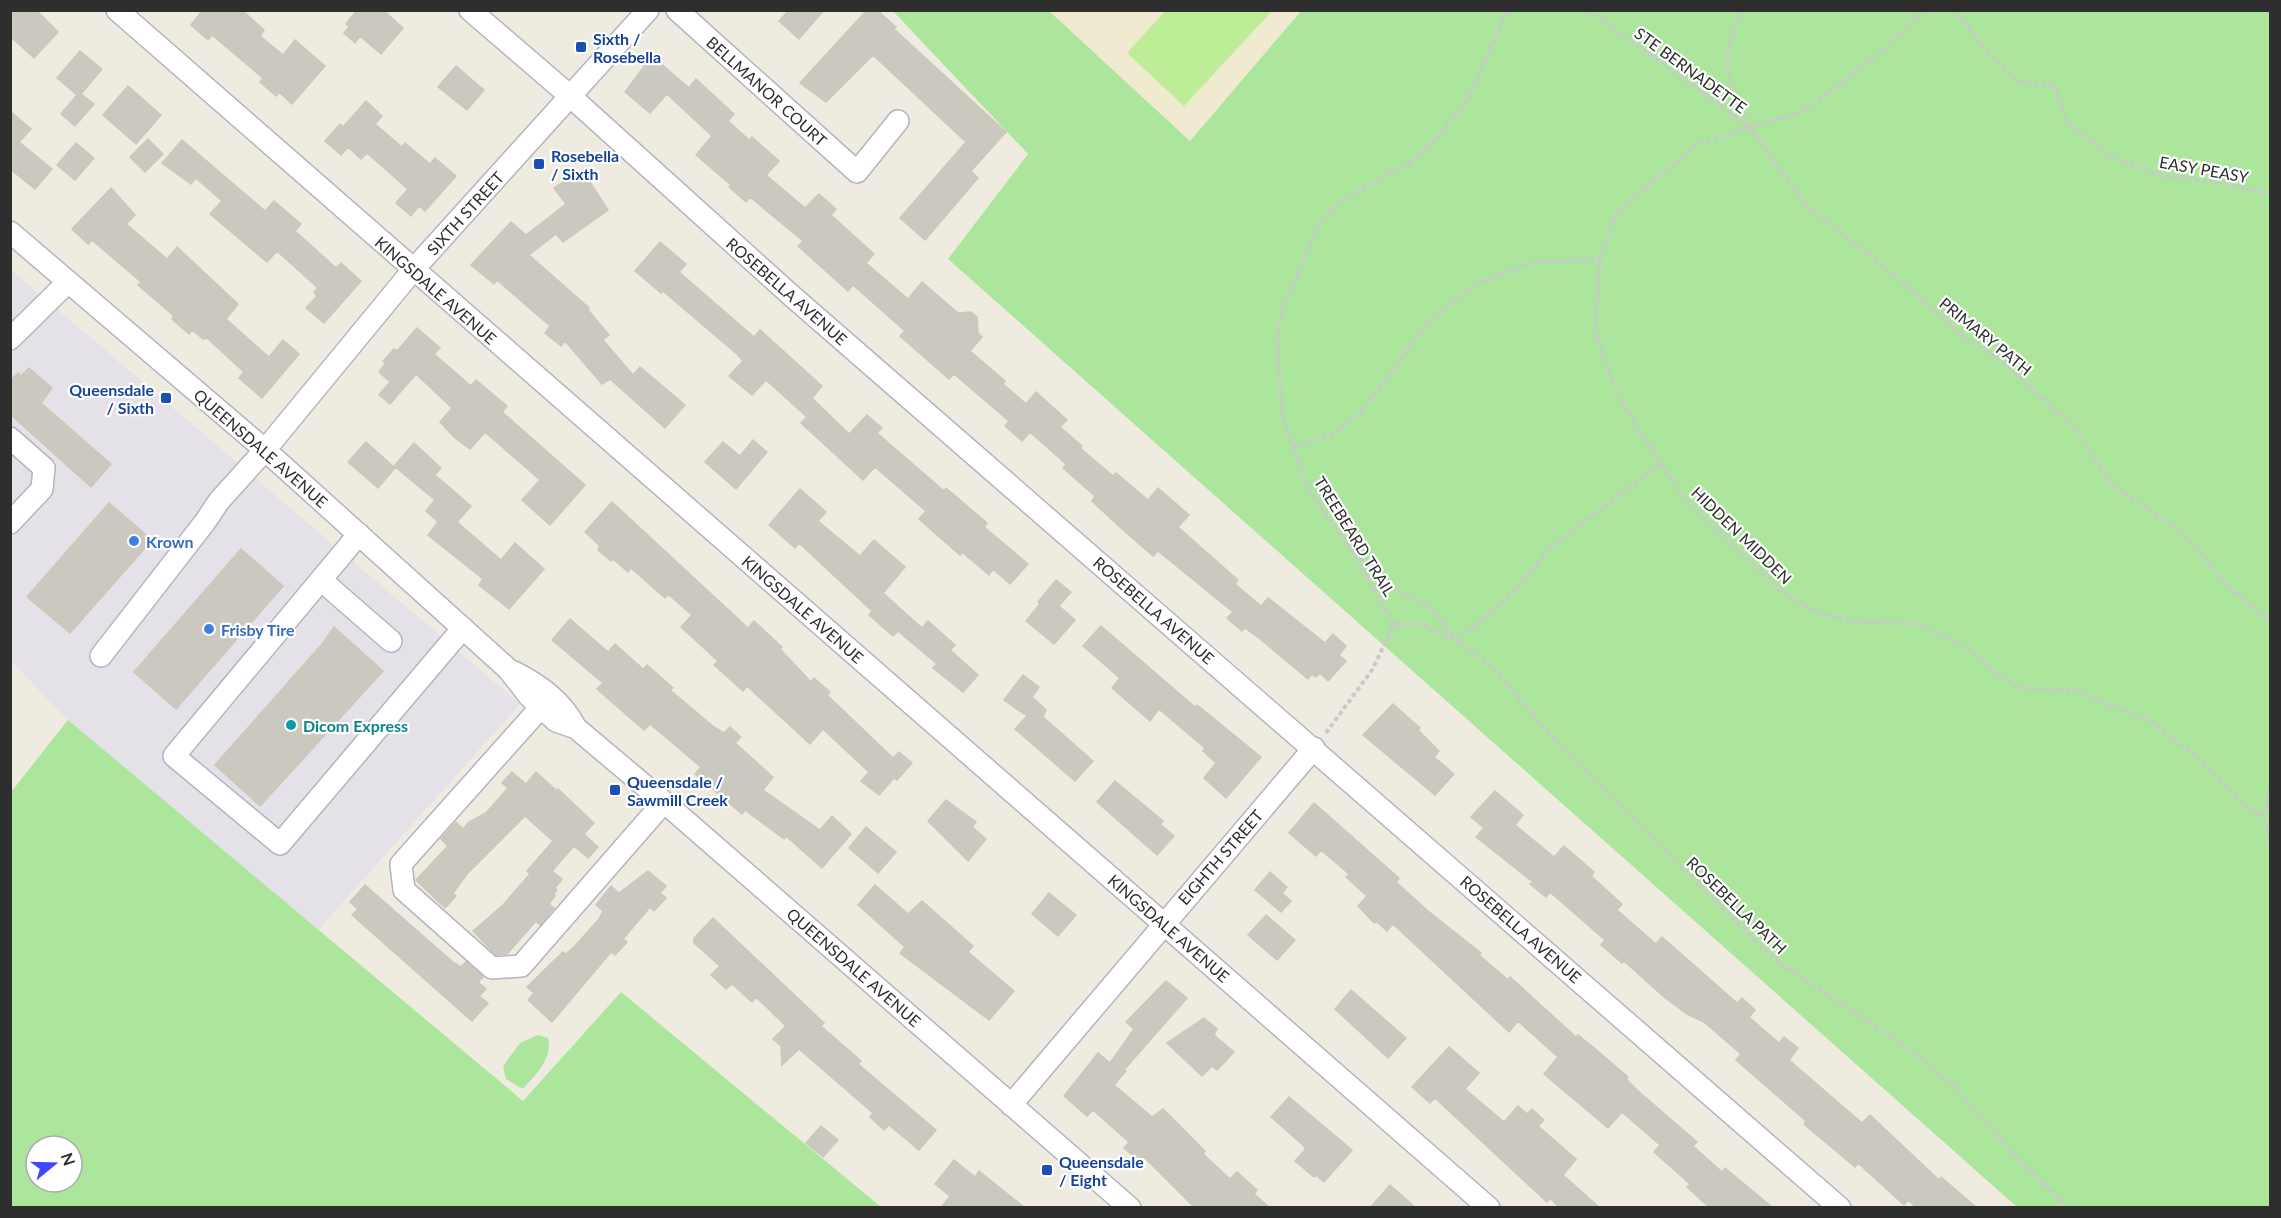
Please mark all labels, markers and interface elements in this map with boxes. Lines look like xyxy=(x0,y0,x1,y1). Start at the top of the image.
street label: STE BERNADETTE xyxy=(1631,23,1751,117)
place label: Sixth / Rosebella xyxy=(593,29,661,66)
street label: BELLMANOR COURT xyxy=(703,32,831,150)
marker: Sixth / Rosebella xyxy=(574,40,588,54)
place label: Rosebella / Sixth xyxy=(551,146,619,183)
street label: EASY PEASY xyxy=(2158,152,2250,186)
marker: Rosebella / Sixth xyxy=(532,157,546,171)
street label: SIXTH STREET xyxy=(423,167,508,259)
street label: KINGSDALE AVENUE xyxy=(371,232,501,348)
street label: ROSEBELLA AVENUE xyxy=(723,233,851,349)
street label: PRIMARY PATH xyxy=(1936,293,2036,379)
place label: Queensdale / Sixth xyxy=(69,380,154,417)
street label: QUEENSDALE AVENUE xyxy=(190,385,332,511)
marker: Queensdale / Sixth xyxy=(159,391,173,405)
street label: TREEBEARD TRAIL xyxy=(1311,473,1399,599)
street label: HIDDEN MIDDEN xyxy=(1688,482,1796,588)
place label: Krown xyxy=(146,532,194,551)
marker: Krown xyxy=(127,534,141,548)
street label: KINGSDALE AVENUE xyxy=(738,551,868,667)
street label: ROSEBELLA AVENUE xyxy=(1090,552,1218,668)
place label: Frisby Tire xyxy=(221,620,295,639)
marker: Frisby Tire xyxy=(202,622,216,636)
place label: Dicom Express xyxy=(303,716,408,735)
marker: Dicom Express xyxy=(284,718,298,732)
place label: Queensdale / Sawmill Creek xyxy=(627,772,728,809)
marker: Queensdale / Sawmill Creek xyxy=(608,783,622,797)
street label: EIGHTH STREET xyxy=(1174,805,1267,908)
street label: ROSEBELLA PATH xyxy=(1683,853,1791,957)
street label: KINGSDALE AVENUE xyxy=(1104,870,1234,986)
street label: ROSEBELLA AVENUE xyxy=(1457,871,1585,987)
street label: QUEENSDALE AVENUE xyxy=(783,904,925,1030)
north arrow xyxy=(24,1134,84,1194)
text: N xyxy=(58,1150,80,1168)
place label: Queensdale / Eight xyxy=(1059,1152,1144,1189)
marker: Queensdale / Eight xyxy=(1040,1163,1054,1177)

